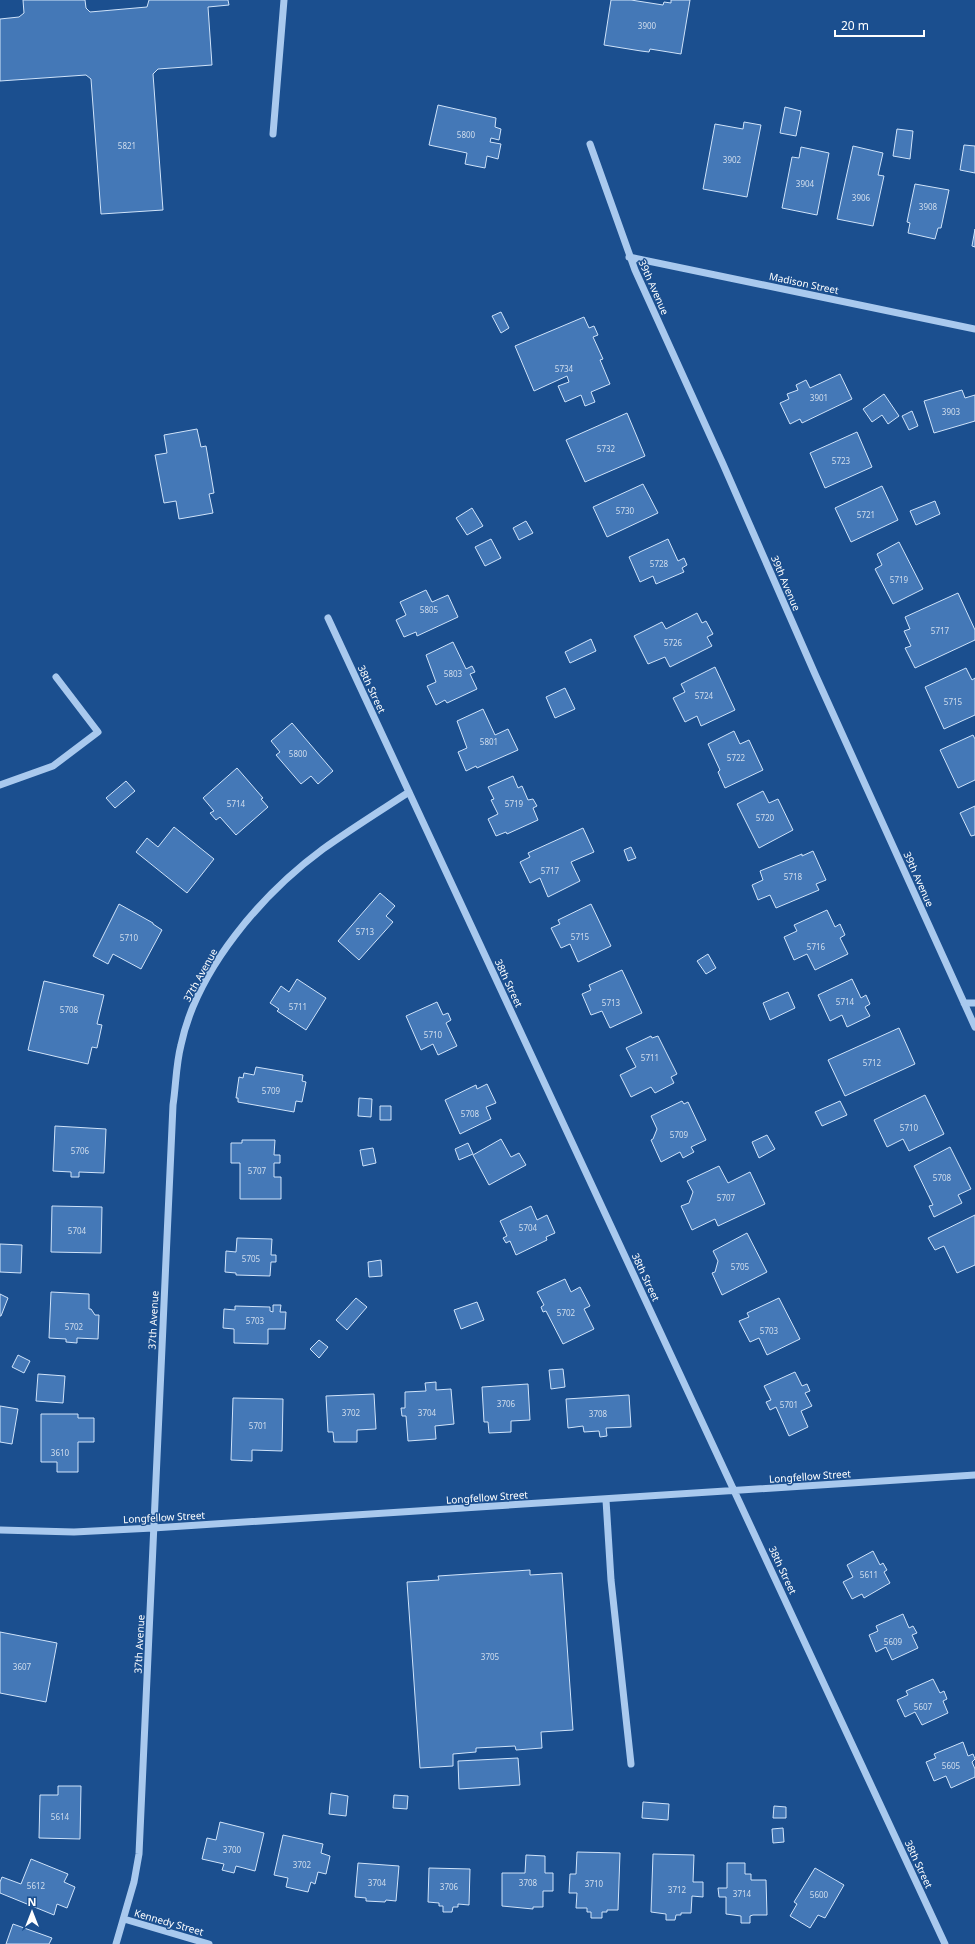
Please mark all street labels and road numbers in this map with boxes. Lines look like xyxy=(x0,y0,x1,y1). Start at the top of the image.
street label: 39th Avenue xyxy=(636,257,673,317)
street label: Madison Street xyxy=(768,269,841,297)
street label: 39th Avenue xyxy=(768,553,804,613)
street label: 38th Street xyxy=(355,663,389,716)
street label: 39th Avenue xyxy=(901,849,938,909)
street label: 37th Avenue xyxy=(180,946,221,1004)
street label: 38th Street xyxy=(492,957,526,1010)
street label: 38th Street xyxy=(629,1251,663,1304)
street label: 37th Avenue xyxy=(144,1290,162,1350)
street label: Longfellow Street xyxy=(769,1466,852,1486)
street label: Longfellow Street xyxy=(446,1487,529,1507)
street label: Longfellow Street xyxy=(123,1508,206,1526)
street label: 38th Street xyxy=(766,1544,800,1597)
street label: 37th Avenue xyxy=(130,1614,148,1674)
street label: 38th Street xyxy=(902,1838,936,1891)
street label: Kennedy Street xyxy=(133,1905,206,1939)

